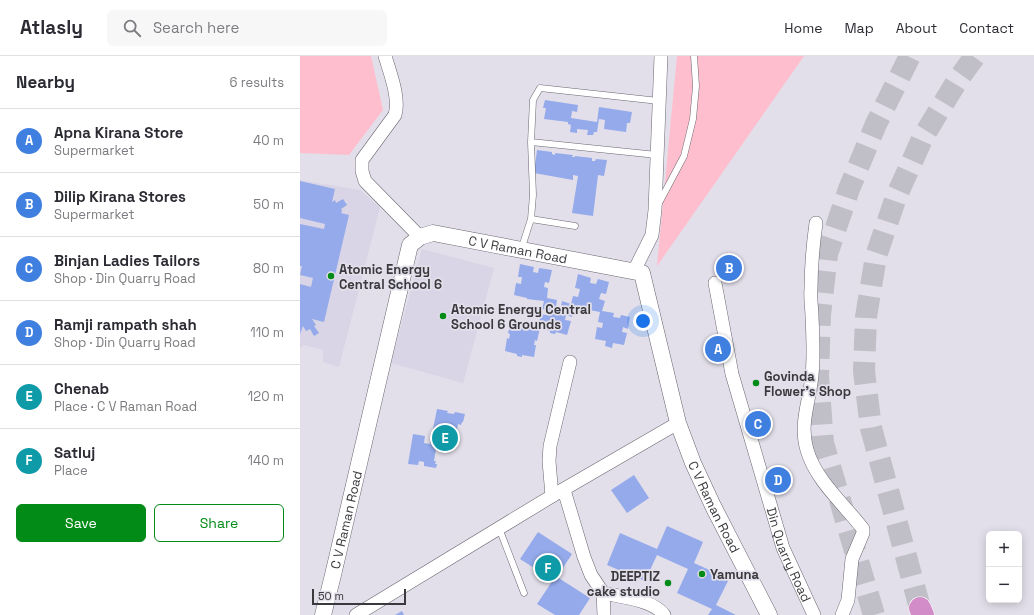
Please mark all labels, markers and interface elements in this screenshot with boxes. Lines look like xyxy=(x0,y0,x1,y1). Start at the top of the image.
search box xyxy=(107,10,387,46)
text: Atlasly xyxy=(20,15,83,40)
icon: search xyxy=(121,17,143,39)
text: Search here xyxy=(153,18,239,37)
text: Home xyxy=(784,19,822,37)
text: Map xyxy=(844,19,874,37)
text: About xyxy=(896,19,937,37)
text: Contact xyxy=(959,19,1014,37)
text: Nearby xyxy=(16,71,75,93)
text: 6 results xyxy=(230,74,284,91)
text: Apna Kirana Store xyxy=(54,123,184,142)
text: A xyxy=(25,132,33,149)
text: 40 m xyxy=(253,132,284,149)
text: Supermarket xyxy=(54,142,135,159)
text: Dilip Kirana Stores xyxy=(54,187,186,206)
text: B xyxy=(25,196,33,213)
text: 50 m xyxy=(253,196,284,213)
text: Supermarket xyxy=(54,206,135,223)
street label: C V Raman Road xyxy=(467,232,569,268)
text: Binjan Ladies Tailors xyxy=(54,251,200,270)
pin: B xyxy=(716,253,742,283)
text: C xyxy=(25,260,33,277)
text: 80 m xyxy=(253,260,284,277)
place label: Atomic Energy Central School 6 xyxy=(339,261,442,293)
text: Shop · Din Quarry Road xyxy=(54,270,196,287)
marker: Atomic Energy Central School 6 xyxy=(326,271,336,281)
place label: Atomic Energy Central School 6 Grounds xyxy=(451,301,591,333)
marker: Atomic Energy Central School 6 Grounds xyxy=(438,311,448,321)
your location xyxy=(633,311,653,331)
text: Ramji rampath shah xyxy=(54,315,197,334)
text: D xyxy=(25,324,33,341)
text: 110 m xyxy=(250,324,284,341)
text: Shop · Din Quarry Road xyxy=(54,334,196,351)
pin: A xyxy=(705,334,731,364)
place label: Govinda Flower's Shop xyxy=(764,368,851,400)
marker: Govinda Flower's Shop xyxy=(751,378,761,388)
text: Chenab xyxy=(54,379,109,398)
text: E xyxy=(25,388,33,405)
text: 120 m xyxy=(248,388,284,405)
text: Place · C V Raman Road xyxy=(54,398,197,415)
pin: C xyxy=(745,409,771,439)
pin: E xyxy=(432,423,458,453)
text: Satluj xyxy=(54,443,95,462)
text: F xyxy=(26,452,32,469)
text: 140 m xyxy=(248,452,284,469)
street label: C V Raman Road xyxy=(684,458,744,556)
text: Place xyxy=(54,462,88,479)
pin: D xyxy=(765,465,791,495)
street label: C V Raman Road xyxy=(327,469,366,571)
button: Save xyxy=(16,504,146,542)
button: Share xyxy=(154,504,284,542)
street label: Din Quarry Road xyxy=(763,505,815,605)
map controls xyxy=(986,531,1022,603)
button: + xyxy=(986,531,1022,567)
pin: F xyxy=(535,553,561,583)
place label: Yamuna xyxy=(710,566,760,583)
button: − xyxy=(986,567,1022,603)
place label: DEEPTIZ cake studio xyxy=(587,568,660,600)
marker: Yamuna xyxy=(697,569,707,579)
marker: DEEPTIZ cake studio xyxy=(663,578,673,588)
scale bar xyxy=(312,587,406,606)
text: 50 m xyxy=(318,589,344,603)

